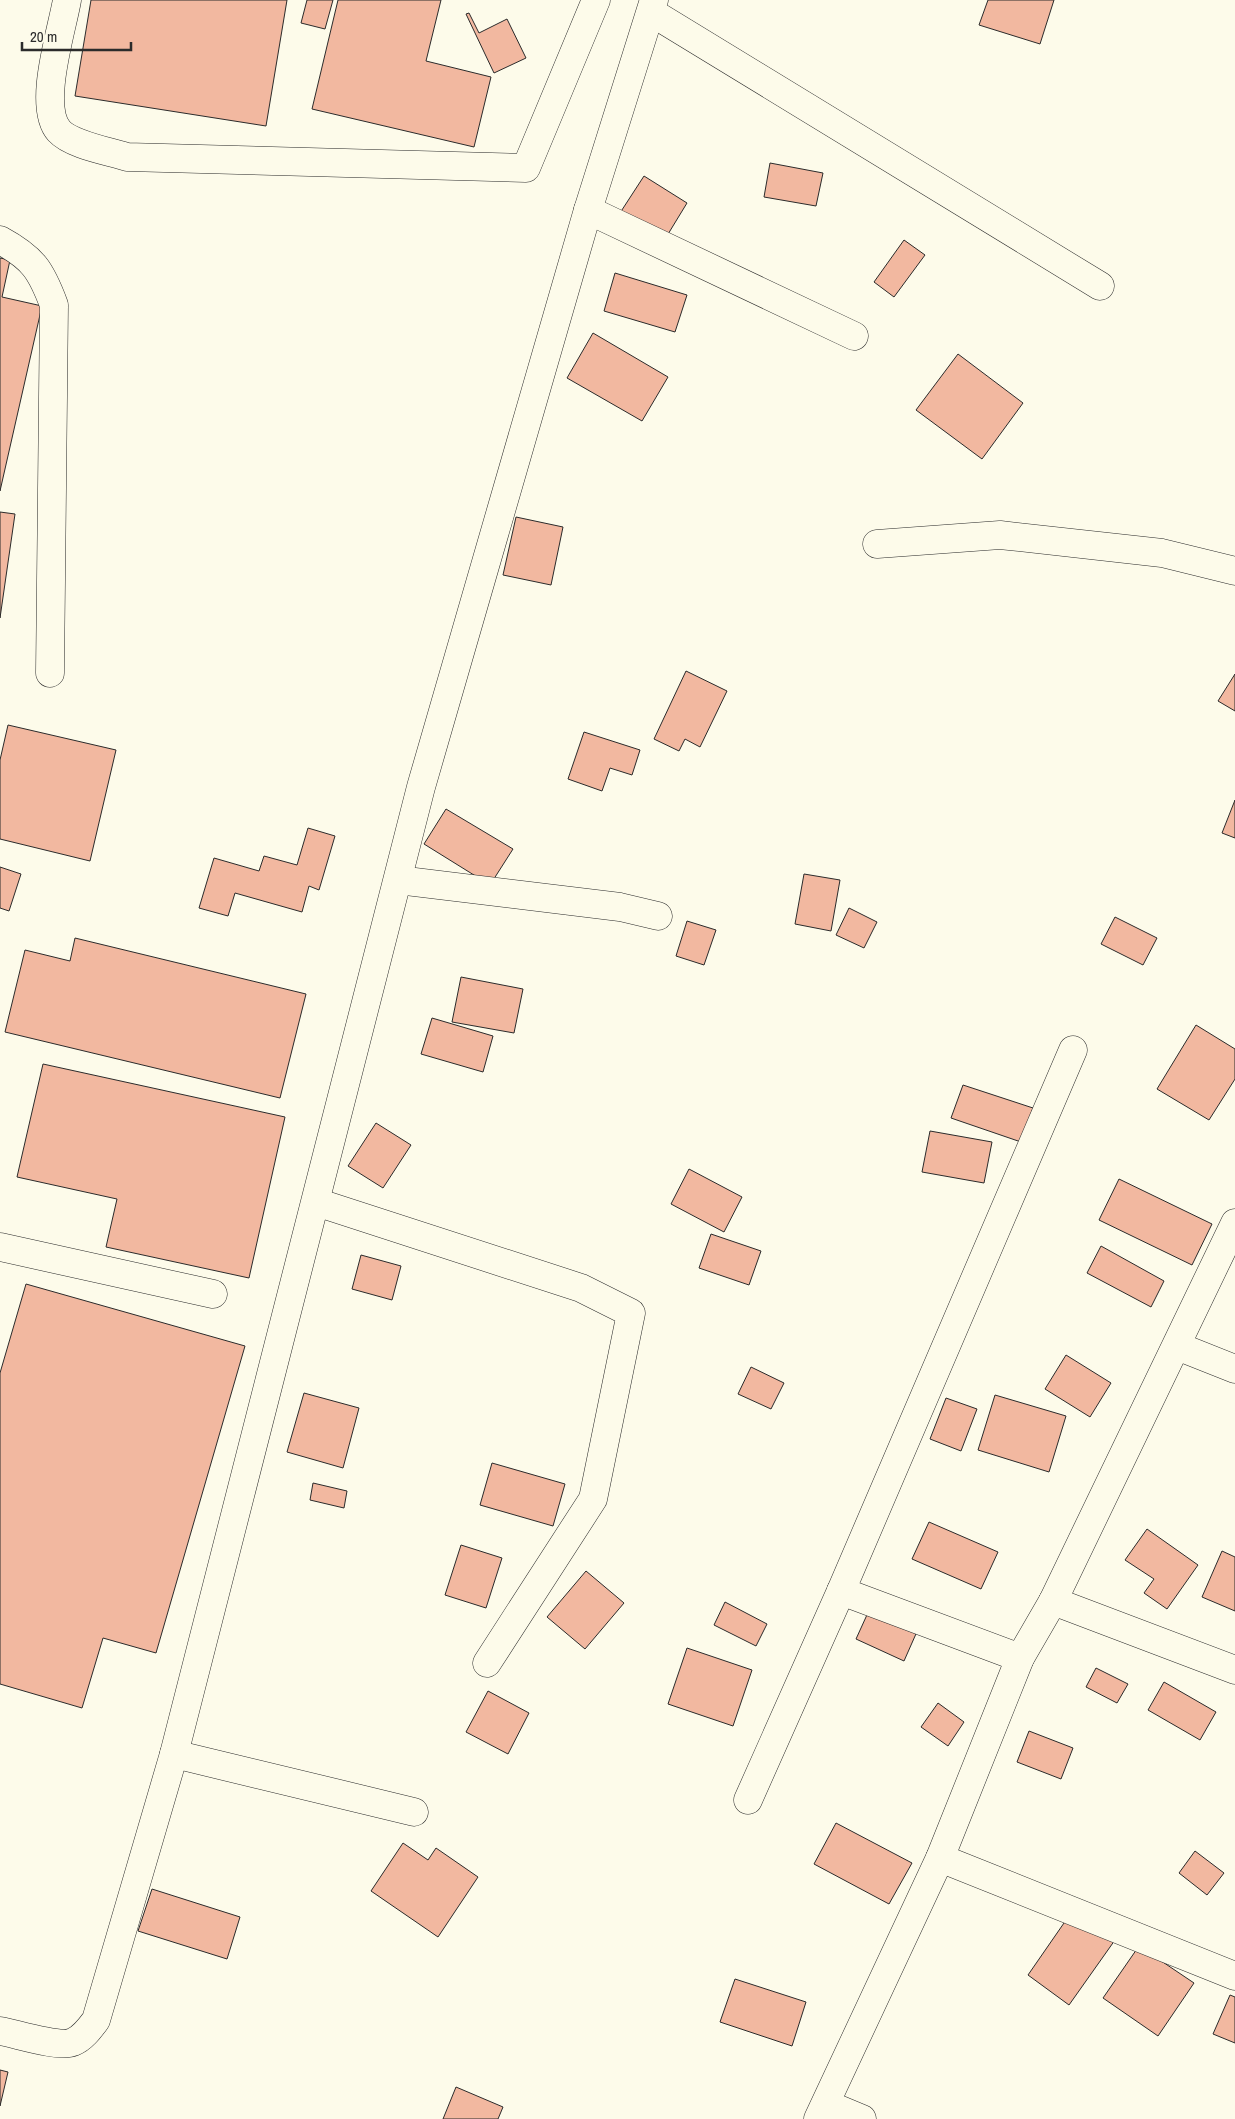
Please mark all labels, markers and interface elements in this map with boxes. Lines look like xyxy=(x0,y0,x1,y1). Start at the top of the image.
scale bar xyxy=(22,20,131,52)
text: 20 m xyxy=(30,26,57,47)

